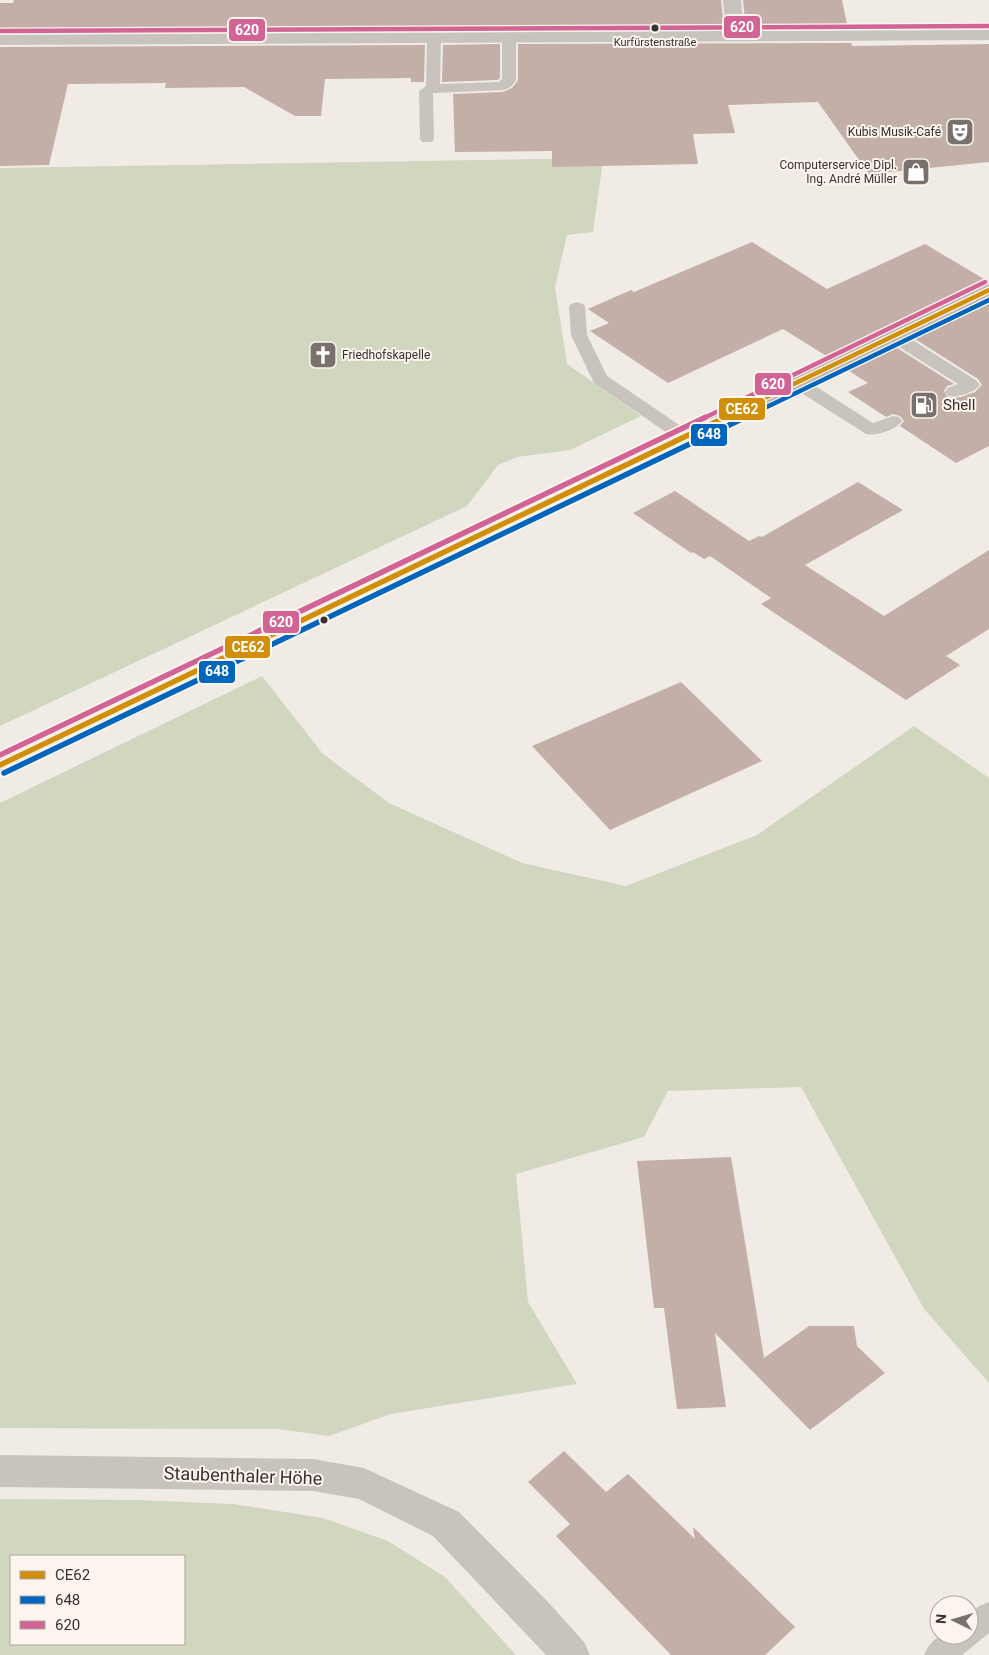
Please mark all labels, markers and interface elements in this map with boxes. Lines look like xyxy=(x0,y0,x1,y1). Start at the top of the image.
line badge: 620 xyxy=(723,15,761,39)
line badge: 620 xyxy=(228,18,266,42)
text: 620 xyxy=(730,19,754,35)
text: 620 xyxy=(235,22,259,38)
marker: Kurfürstenstraße xyxy=(650,23,660,33)
place label: Kurfürstenstraße xyxy=(614,36,696,49)
theatre icon: Kubis Musik-Café xyxy=(945,117,975,147)
place label: Kubis Musik-Café xyxy=(848,125,941,139)
shop icon: Computerservice Dipl. Ing. André Müller xyxy=(901,157,931,187)
place label: Computerservice Dipl. Ing. André Müller xyxy=(779,158,897,186)
church icon: Friedhofskapelle xyxy=(308,340,338,370)
place label: Friedhofskapelle xyxy=(342,348,430,362)
line badge: 620 xyxy=(754,372,792,396)
text: 620 xyxy=(761,376,785,392)
fuel station icon: Shell xyxy=(909,390,939,420)
place label: Shell xyxy=(943,396,975,414)
line badge: CE62 xyxy=(718,397,766,421)
text: CE62 xyxy=(725,401,759,417)
line badge: 648 xyxy=(690,423,728,447)
text: 648 xyxy=(697,426,721,442)
line badge: 620 xyxy=(262,610,300,634)
text: 620 xyxy=(269,614,293,630)
unlabelled marker xyxy=(319,615,329,625)
line badge: CE62 xyxy=(224,635,271,659)
text: CE62 xyxy=(231,639,265,655)
line badge: 648 xyxy=(198,660,236,684)
text: 648 xyxy=(205,663,229,679)
street label: Staubenthaler Höhe xyxy=(163,1462,323,1489)
legend xyxy=(10,1555,185,1645)
text: CE62 xyxy=(55,1566,90,1584)
text: 648 xyxy=(55,1591,80,1609)
north arrow xyxy=(929,1595,979,1645)
text: N xyxy=(933,1613,949,1624)
text: 620 xyxy=(55,1616,80,1634)

